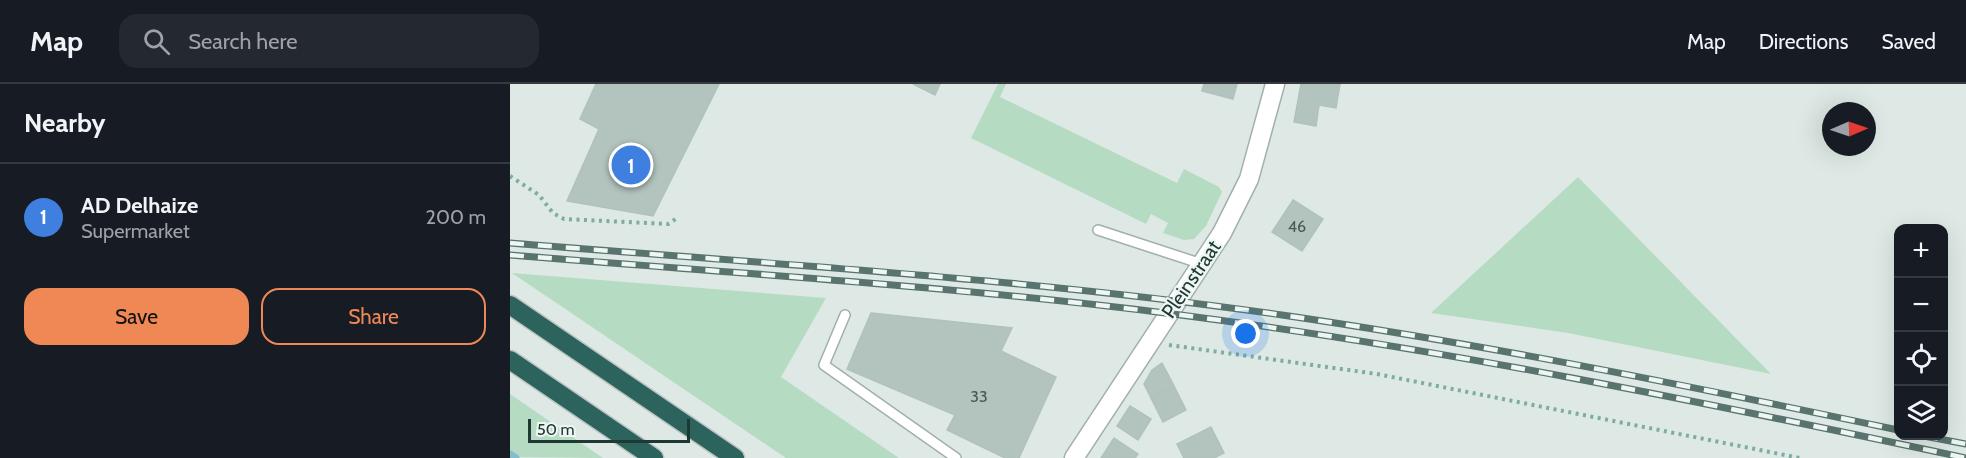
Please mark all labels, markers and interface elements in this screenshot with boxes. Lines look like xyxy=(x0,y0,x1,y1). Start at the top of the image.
search box xyxy=(119,14,539,68)
text: Map xyxy=(30,24,83,58)
icon: search xyxy=(140,25,173,58)
text: Search here xyxy=(188,28,297,55)
text: Map xyxy=(1687,29,1726,54)
text: Directions xyxy=(1759,29,1848,54)
text: Saved xyxy=(1881,29,1936,54)
north arrow xyxy=(1822,102,1876,156)
text: Nearby xyxy=(24,107,105,139)
pin: 1 xyxy=(612,142,650,188)
text: AD Delhaize xyxy=(81,192,198,219)
text: 1 xyxy=(40,205,47,229)
text: 200 m xyxy=(426,205,486,229)
house number: 46 xyxy=(1288,217,1306,236)
text: Supermarket xyxy=(81,219,190,243)
map controls xyxy=(1894,224,1948,440)
button: + xyxy=(1894,224,1948,278)
street label: Pleinstraat xyxy=(1156,235,1226,322)
button: − xyxy=(1894,278,1948,332)
button: Save xyxy=(24,288,249,345)
button: Share xyxy=(261,288,486,345)
your location xyxy=(1231,319,1260,348)
button: locate xyxy=(1894,332,1948,386)
button: layers xyxy=(1894,386,1948,440)
house number: 33 xyxy=(970,387,988,406)
scale bar xyxy=(528,416,690,444)
text: 50 m xyxy=(537,420,574,439)

